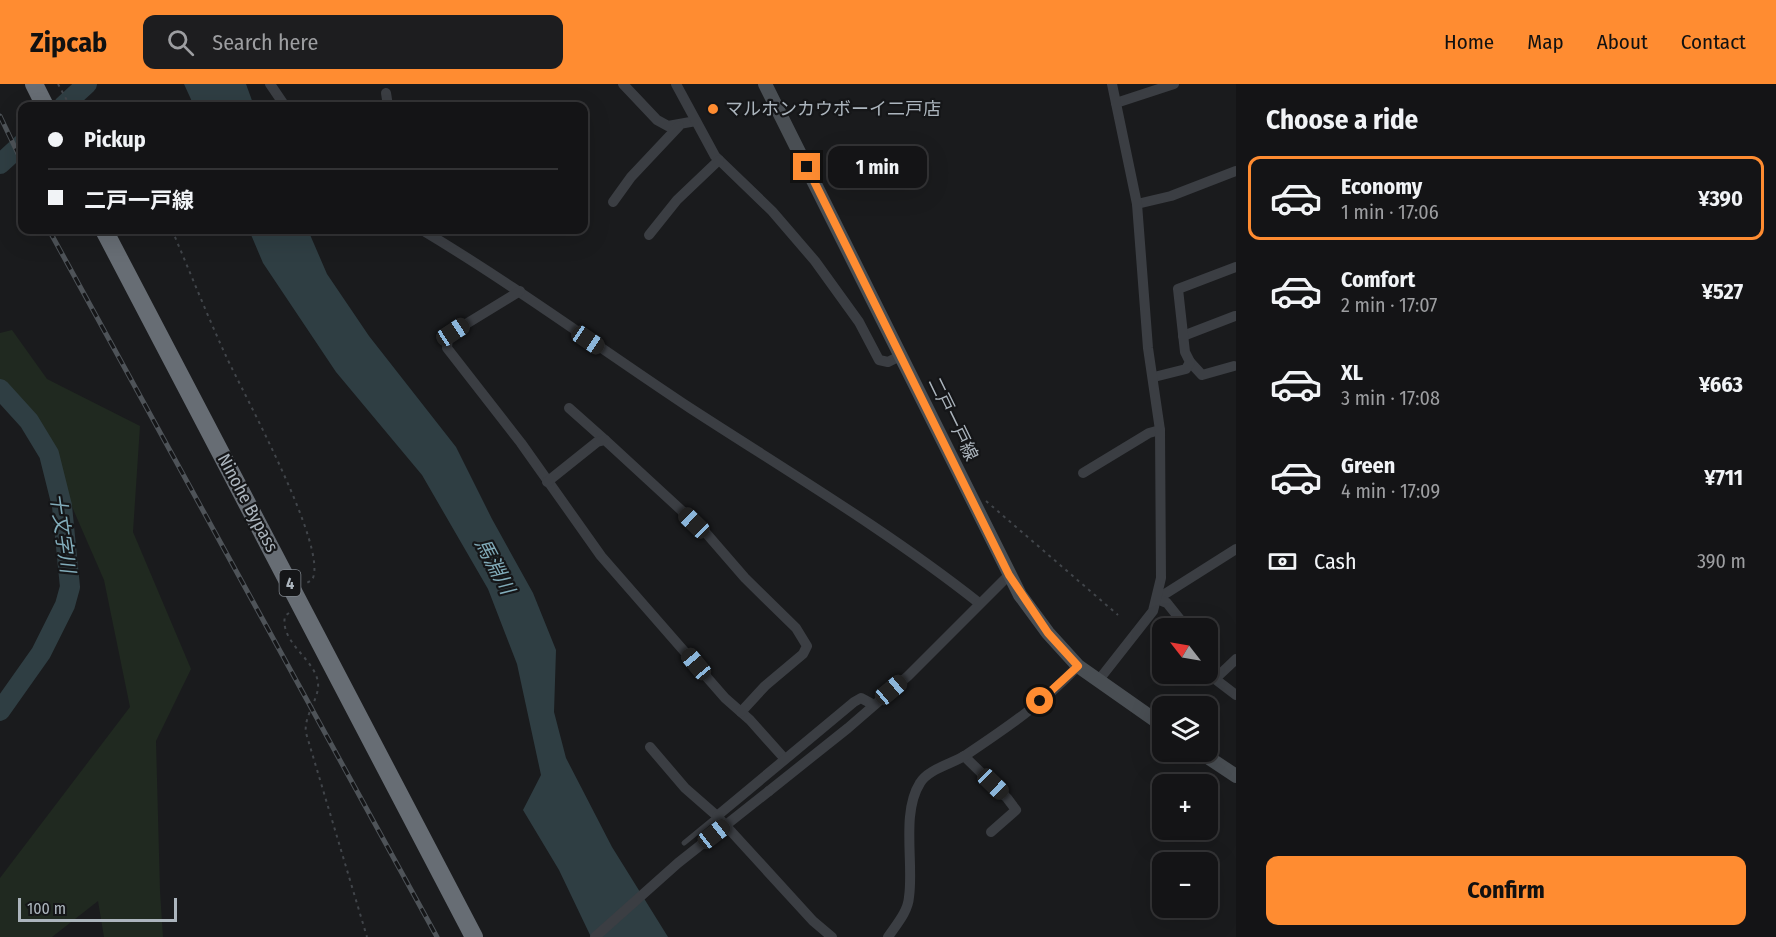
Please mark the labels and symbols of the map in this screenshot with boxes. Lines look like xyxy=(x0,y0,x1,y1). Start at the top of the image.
place label: マルホンカウボーイ二戸店 xyxy=(725,98,941,120)
marker: マルホンカウボーイ二戸店 xyxy=(706,102,720,116)
callout: 1 min xyxy=(828,146,927,188)
route end xyxy=(793,153,820,180)
car xyxy=(433,315,473,349)
car xyxy=(568,322,608,358)
street label: 二戸一戸線 xyxy=(923,374,983,464)
street label: Ninohe Bypass xyxy=(213,450,283,556)
water label: 十文字川 xyxy=(46,492,81,576)
car xyxy=(675,504,713,542)
water label: 馬淵川 xyxy=(470,534,521,600)
road number: 4 xyxy=(280,570,300,596)
north arrow xyxy=(1152,618,1218,684)
car xyxy=(678,644,714,684)
car xyxy=(871,672,911,708)
route start xyxy=(1026,687,1053,714)
car xyxy=(974,765,1012,803)
car xyxy=(694,816,734,852)
scale bar xyxy=(18,895,177,922)

